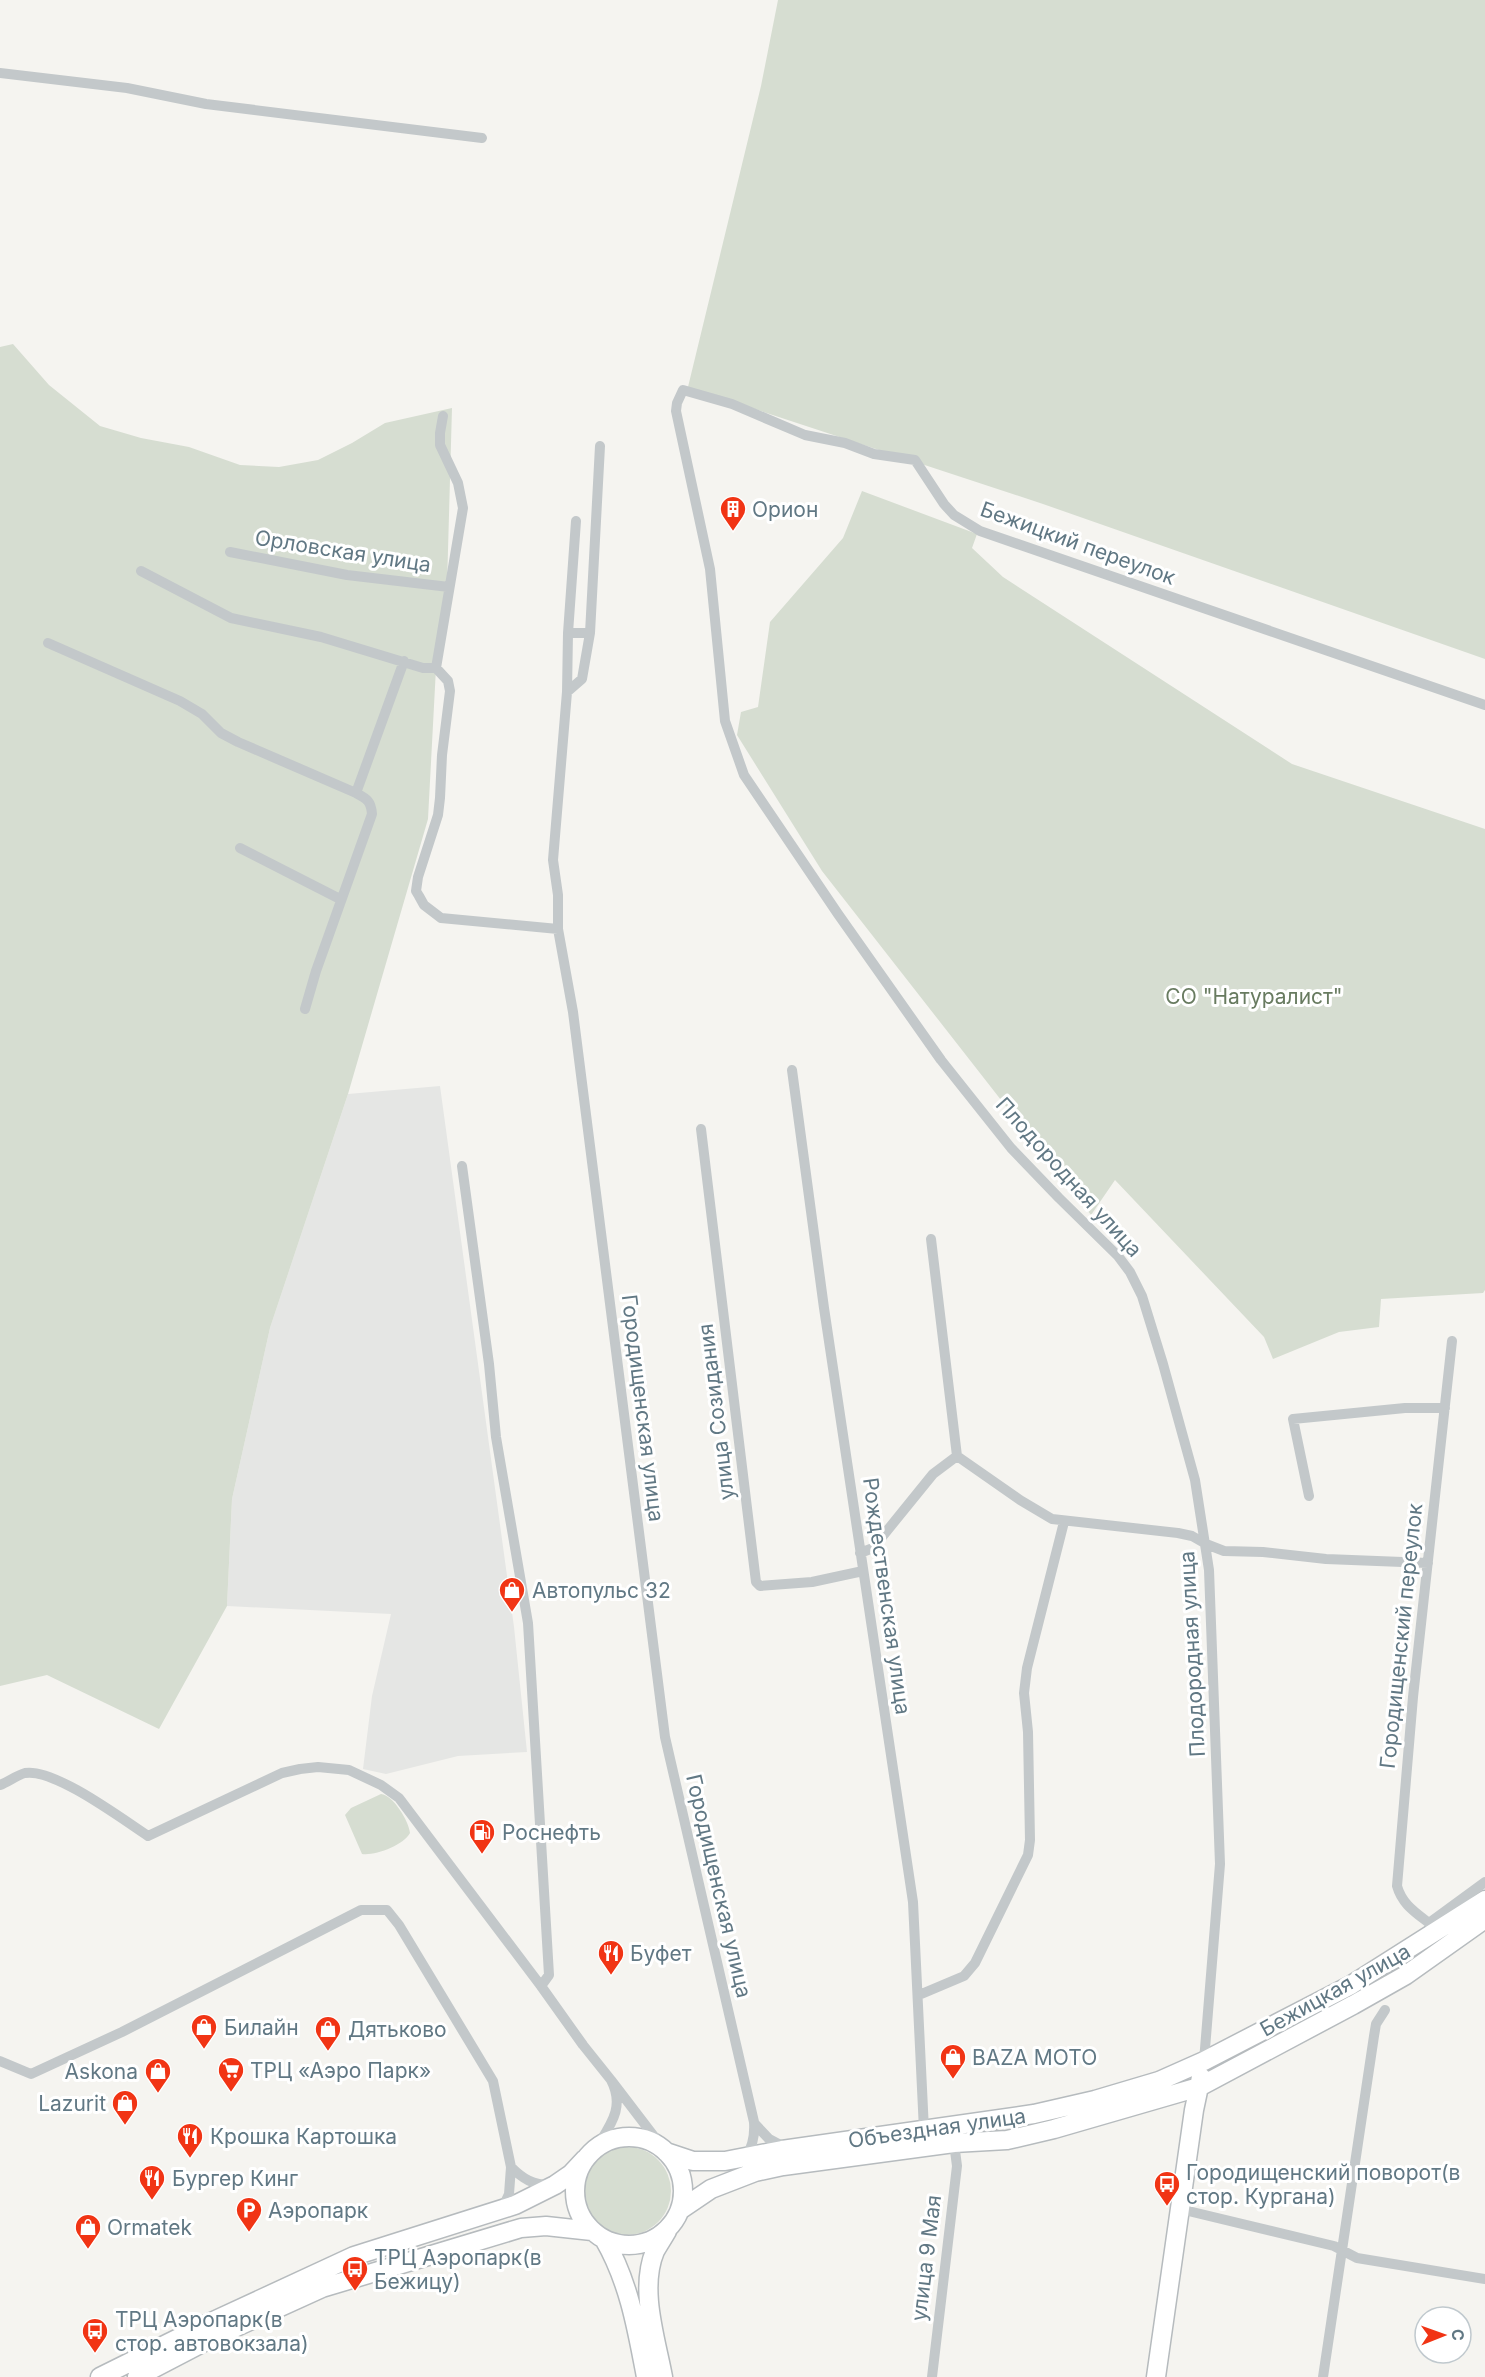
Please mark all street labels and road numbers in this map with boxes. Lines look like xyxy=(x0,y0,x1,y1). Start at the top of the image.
street label: Бежицкий переулок xyxy=(977,496,1179,590)
street label: Орловская улица xyxy=(253,525,433,577)
street label: Плодородная улица xyxy=(991,1092,1147,1262)
street label: Городищенская улица xyxy=(617,1293,669,1523)
street label: улица Созидания xyxy=(693,1322,739,1502)
street label: Рождественская улица xyxy=(858,1476,916,1716)
street label: Городищенский переулок xyxy=(1375,1502,1427,1770)
street label: Плодородная улица xyxy=(1174,1550,1210,1758)
street label: Городищенская улица xyxy=(681,1772,757,2000)
street label: Бежицкая улица xyxy=(1256,1938,1414,2042)
street label: Объездная улица xyxy=(847,2103,1027,2153)
street label: улица 9 Мая xyxy=(906,2193,946,2323)

